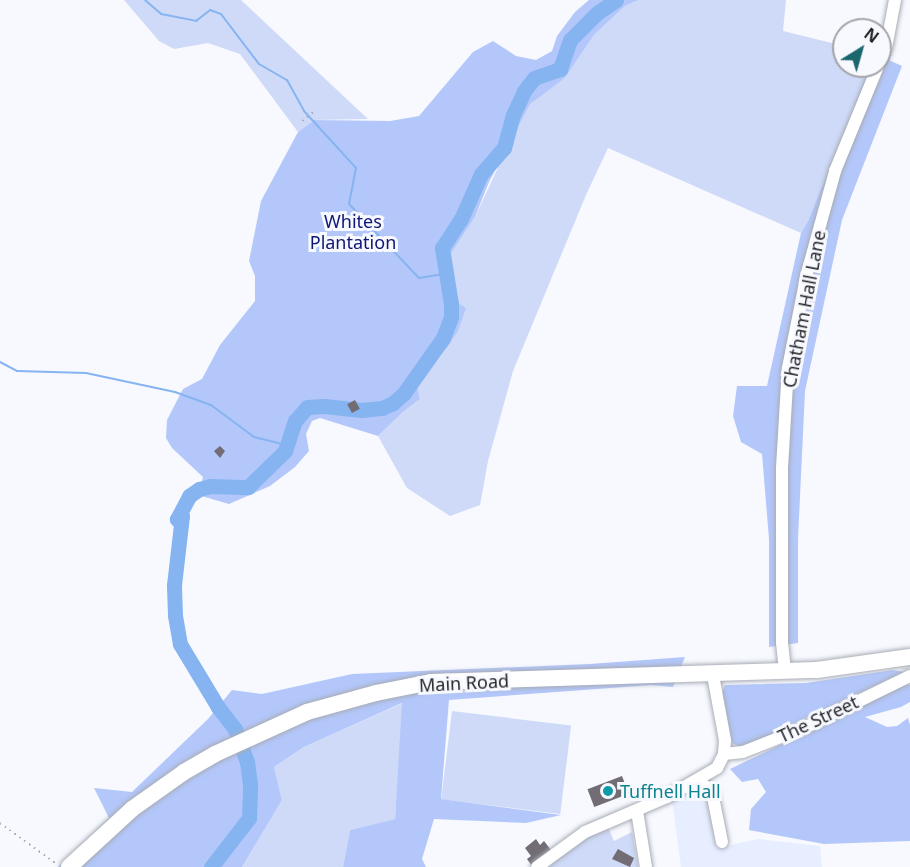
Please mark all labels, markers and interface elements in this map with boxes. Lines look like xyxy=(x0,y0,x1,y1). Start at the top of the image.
north arrow xyxy=(832,18,892,78)
text: N xyxy=(860,23,883,48)
park label: Whites Plantation xyxy=(310,211,396,254)
street label: Chatham Hall Lane xyxy=(778,228,830,390)
street label: Main Road xyxy=(418,670,510,696)
street label: The Street xyxy=(774,691,862,747)
place label: Tuffnell Hall xyxy=(620,780,721,802)
marker: Tuffnell Hall xyxy=(601,784,615,798)

